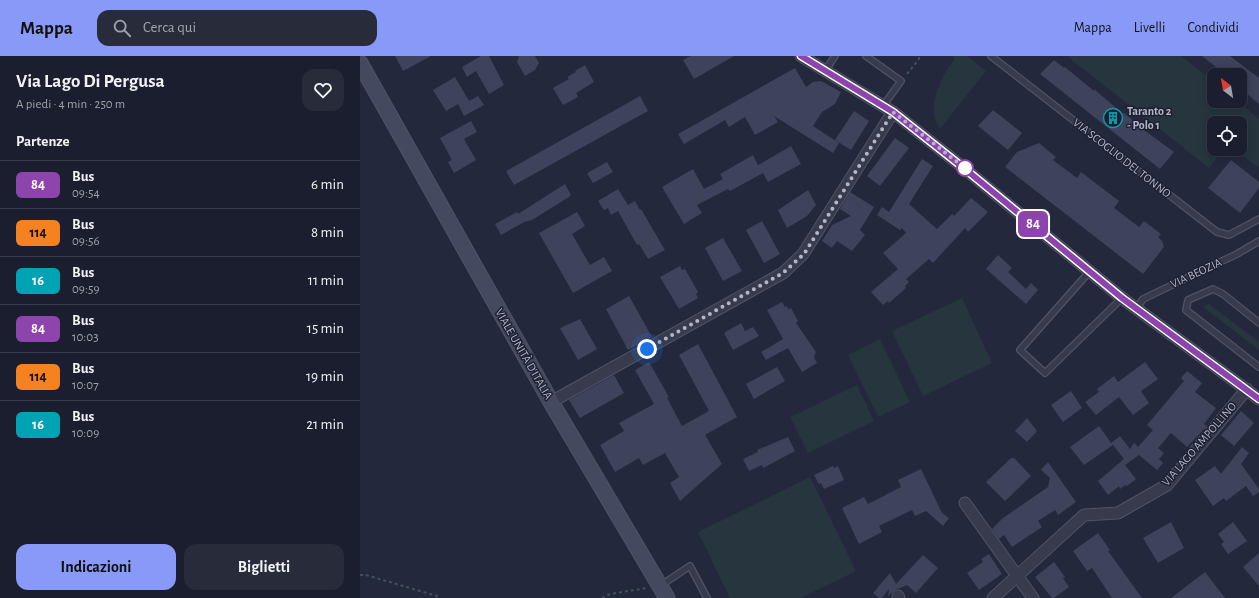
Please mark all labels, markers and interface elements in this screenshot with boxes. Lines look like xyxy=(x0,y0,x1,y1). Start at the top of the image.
search box xyxy=(97,10,377,46)
icon: search xyxy=(111,17,133,39)
text: Mappa xyxy=(20,19,73,38)
text: Cerca qui xyxy=(143,20,196,35)
text: Mappa xyxy=(1074,21,1112,35)
text: Livelli xyxy=(1134,21,1165,35)
text: Condividi xyxy=(1187,21,1239,35)
north arrow xyxy=(1207,68,1247,108)
map controls xyxy=(1207,68,1247,156)
button: heart xyxy=(302,69,344,111)
text: Via Lago Di Pergusa xyxy=(16,72,165,91)
text: A piedi · 4 min · 250 m xyxy=(16,98,125,111)
place label: Taranto 2 - Polo 1 xyxy=(1127,105,1172,131)
building icon: Taranto 2 - Polo 1 xyxy=(1102,107,1124,129)
street label: VIA SCOGLIO DEL TONNO xyxy=(1071,116,1173,200)
button: locate xyxy=(1207,116,1247,156)
text: Partenze xyxy=(16,134,70,149)
unlabelled marker xyxy=(956,159,974,177)
text: Bus xyxy=(72,169,94,184)
text: 6 min xyxy=(311,177,344,192)
text: 84 xyxy=(31,178,45,192)
text: 09:54 xyxy=(72,187,100,200)
line badge: 84 xyxy=(1015,211,1051,237)
text: Bus xyxy=(72,217,94,232)
text: 84 xyxy=(1026,217,1040,231)
text: 8 min xyxy=(311,225,344,240)
text: 114 xyxy=(29,226,47,240)
text: 09:56 xyxy=(72,235,100,248)
street label: VIA BEOZIA xyxy=(1169,256,1224,290)
text: Bus xyxy=(72,265,94,280)
text: 11 min xyxy=(308,273,344,288)
text: 16 xyxy=(32,274,44,288)
text: 09:59 xyxy=(72,283,100,296)
street label: VIALE UNITÀ D'ITALIA xyxy=(493,306,556,401)
text: Bus xyxy=(72,313,94,328)
text: 15 min xyxy=(307,321,344,336)
text: 84 xyxy=(31,322,45,336)
text: 10:03 xyxy=(72,331,99,344)
your location xyxy=(637,339,657,359)
text: Bus xyxy=(72,361,94,376)
text: 19 min xyxy=(306,369,344,384)
text: 114 xyxy=(29,370,47,384)
text: 10:07 xyxy=(72,379,99,392)
street label: VIA LAGO AMPOLLINO xyxy=(1160,400,1239,488)
text: Bus xyxy=(72,409,94,424)
text: 21 min xyxy=(306,417,344,432)
text: 16 xyxy=(32,418,44,432)
text: 10:09 xyxy=(72,427,99,440)
button: Indicazioni xyxy=(16,544,176,590)
button: Biglietti xyxy=(184,544,344,590)

